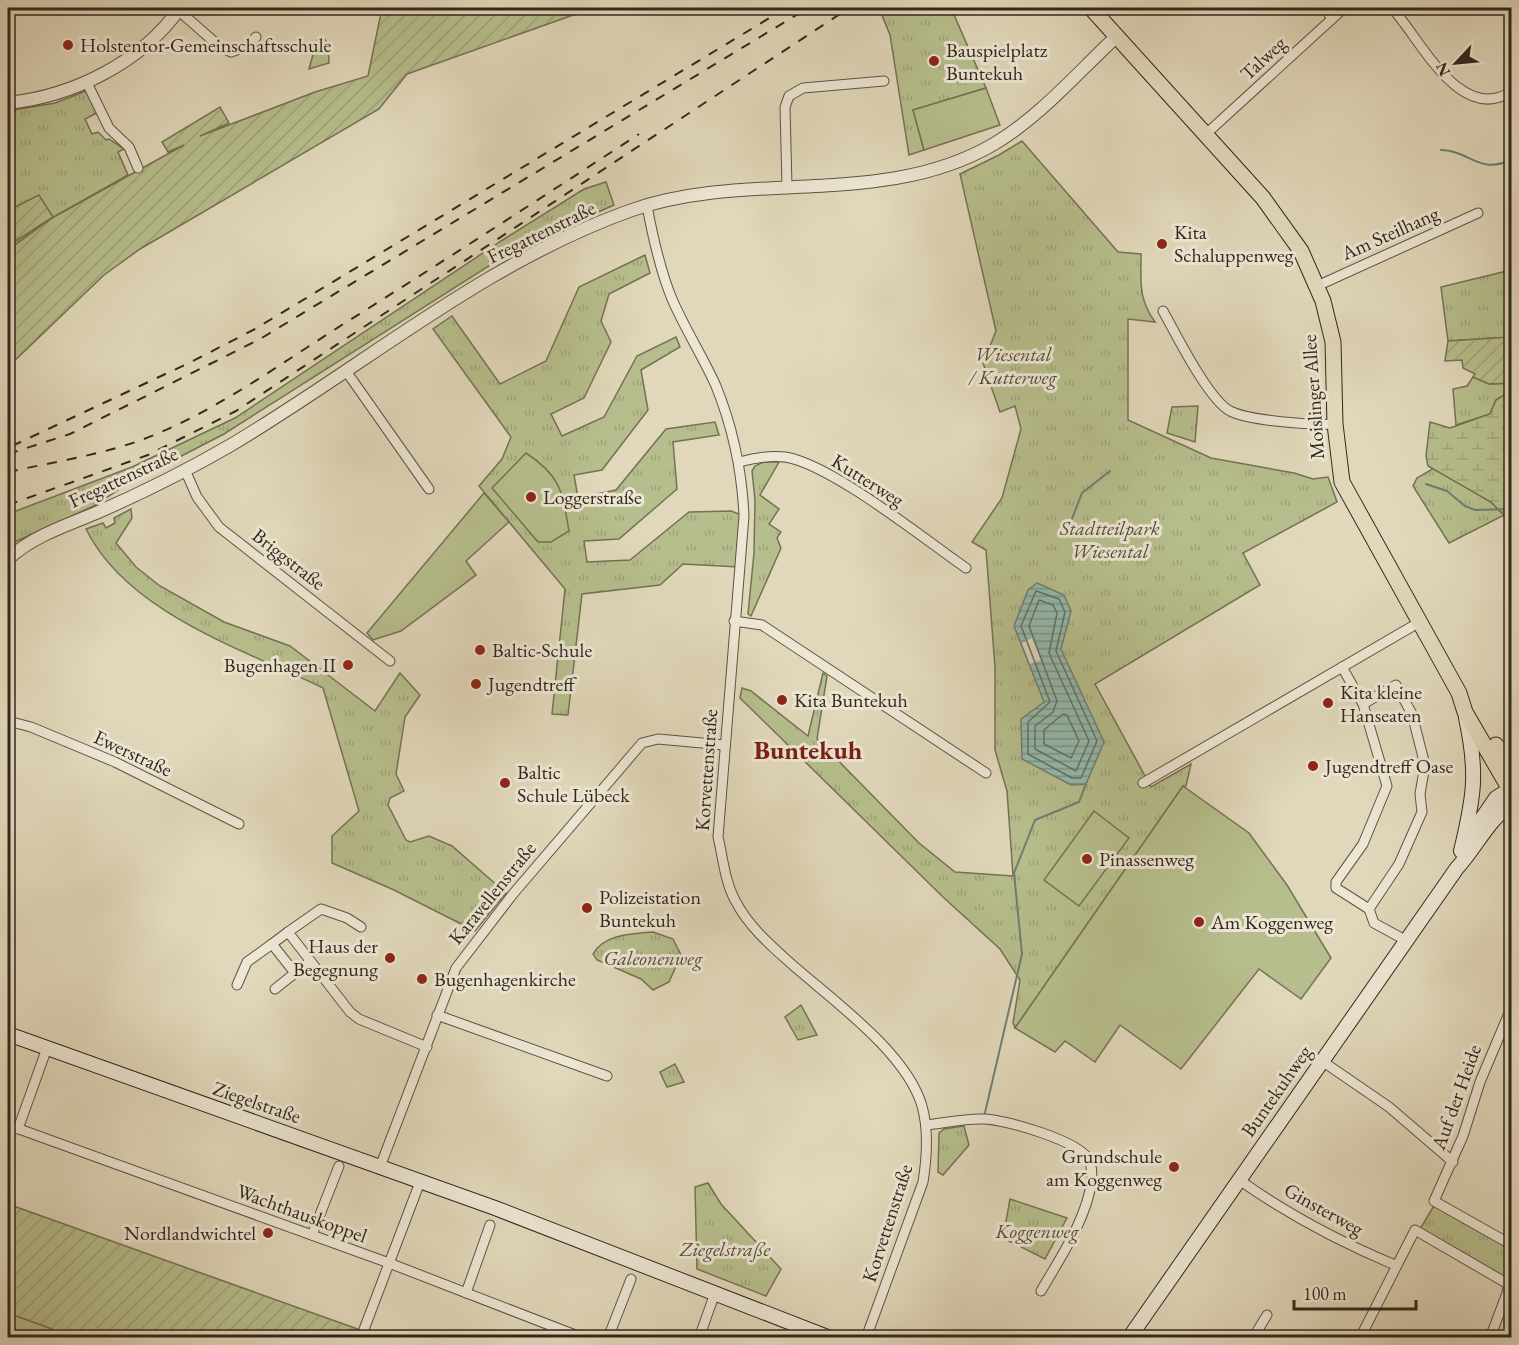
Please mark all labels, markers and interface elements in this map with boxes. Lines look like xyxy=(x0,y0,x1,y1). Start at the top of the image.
street label: Talweg xyxy=(1234,30,1292,86)
place label: Holstentor-Gemeinschaftsschule xyxy=(80,32,331,58)
north arrow xyxy=(1426,33,1486,93)
place label: Bauspielplatz Buntekuh xyxy=(946,37,1048,86)
marker: Holstentor-Gemeinschaftsschule xyxy=(61,38,75,52)
marker: Bauspielplatz Buntekuh xyxy=(927,54,941,68)
text: N xyxy=(1431,59,1455,80)
street label: Fregattenstraße xyxy=(482,194,600,269)
street label: Am Steilhang xyxy=(1336,200,1443,266)
place label: Kita Schaluppenweg xyxy=(1174,219,1294,268)
marker: Kita Schaluppenweg xyxy=(1155,237,1169,251)
street label: Moislinger Allee xyxy=(1296,333,1330,460)
park label: Wiesental / Kutterweg xyxy=(967,341,1057,390)
street label: Fregattenstraße xyxy=(64,440,182,514)
street label: Kutterweg xyxy=(827,448,909,513)
place label: Loggerstraße xyxy=(543,484,642,510)
marker: Loggerstraße xyxy=(524,490,538,504)
park label: Stadtteilpark Wiesental xyxy=(1059,515,1160,564)
street label: Briggstraße xyxy=(247,522,331,596)
place label: Baltic-Schule xyxy=(492,637,592,663)
marker: Baltic-Schule xyxy=(473,643,487,657)
place label: Bugenhagen II xyxy=(224,652,336,678)
marker: Bugenhagen II xyxy=(341,658,355,672)
place label: Jugendtreff xyxy=(486,671,577,697)
marker: Jugendtreff xyxy=(469,677,483,691)
place label: Kita kleine Hanseaten xyxy=(1340,679,1422,728)
place label: Kita Buntekuh xyxy=(794,687,908,713)
marker: Kita Buntekuh xyxy=(775,693,789,707)
marker: Kita kleine Hanseaten xyxy=(1321,696,1335,710)
street label: Korvettenstraße xyxy=(689,708,723,832)
street label: Ewerstraße xyxy=(90,724,177,783)
district label: Buntekuh xyxy=(754,733,863,767)
place label: Jugendtreff Oase xyxy=(1323,753,1453,779)
place label: Baltic Schule Lübeck xyxy=(517,759,630,808)
marker: Jugendtreff Oase xyxy=(1306,759,1320,773)
marker: Baltic Schule Lübeck xyxy=(498,776,512,790)
street label: Karavellenstraße xyxy=(443,836,542,950)
place label: Pinassenweg xyxy=(1099,846,1194,872)
marker: Pinassenweg xyxy=(1080,852,1094,866)
place label: Polizeistation Buntekuh xyxy=(599,884,701,933)
marker: Polizeistation Buntekuh xyxy=(580,901,594,915)
place label: Am Koggenweg xyxy=(1210,909,1333,935)
marker: Am Koggenweg xyxy=(1192,915,1206,929)
place label: Haus der Begegnung xyxy=(293,933,378,982)
park label: Galeonenweg xyxy=(604,945,703,971)
marker: Haus der Begegnung xyxy=(383,951,397,965)
place label: Bugenhagenkirche xyxy=(434,966,576,992)
marker: Bugenhagenkirche xyxy=(415,972,429,986)
street label: Buntekuhweg xyxy=(1235,1040,1317,1142)
street label: Auf der Heide xyxy=(1425,1041,1487,1154)
street label: Ziegelstraße xyxy=(210,1075,305,1129)
place label: Grundschule am Koggenweg xyxy=(1046,1143,1162,1192)
marker: Grundschule am Koggenweg xyxy=(1167,1160,1181,1174)
street label: Korvettenstraße xyxy=(856,1161,918,1285)
street label: Wachthauskoppel xyxy=(233,1177,371,1249)
street label: Ginsterweg xyxy=(1280,1177,1369,1242)
park label: Koggenweg xyxy=(994,1218,1079,1244)
place label: Nordlandwichtel xyxy=(124,1220,256,1246)
marker: Nordlandwichtel xyxy=(261,1226,275,1240)
park label: Ziegelstraße xyxy=(679,1236,770,1262)
scale bar xyxy=(1294,1273,1416,1311)
text: 100 m xyxy=(1303,1282,1347,1305)

